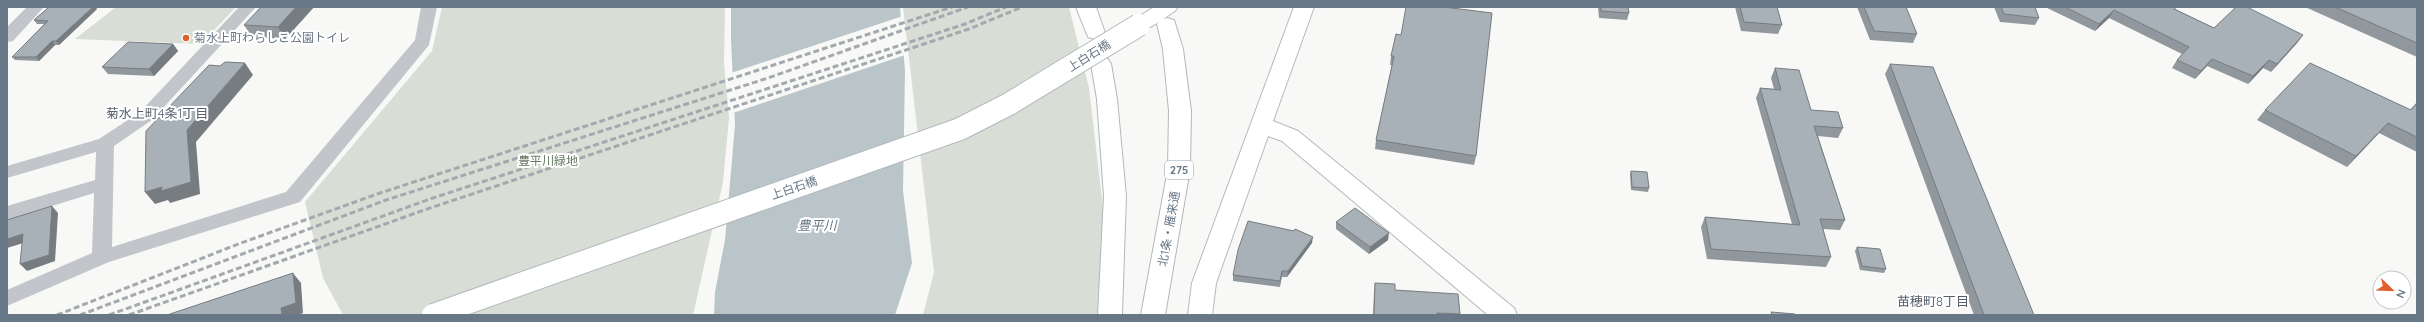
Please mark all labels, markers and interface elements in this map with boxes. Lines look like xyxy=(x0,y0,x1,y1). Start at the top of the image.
place label: 菊水上町わらしこ公園トイレ xyxy=(194,30,350,45)
marker: 菊水上町わらしこ公園トイレ xyxy=(181,33,191,43)
street label: 上白石橋 xyxy=(1064,36,1113,75)
district label: 菊水上町4条1丁目 xyxy=(106,105,208,121)
park label: 豊平川緑地 xyxy=(518,153,578,168)
road number: 275 xyxy=(1165,161,1193,179)
street label: 上白石橋 xyxy=(769,173,819,202)
street label: 北1条・雁来通 xyxy=(1154,190,1183,268)
water label: 豊平川 xyxy=(797,217,838,233)
north arrow xyxy=(2372,270,2412,310)
text: N xyxy=(2393,287,2409,300)
district label: 苗穂町8丁目 xyxy=(1897,293,1969,309)

